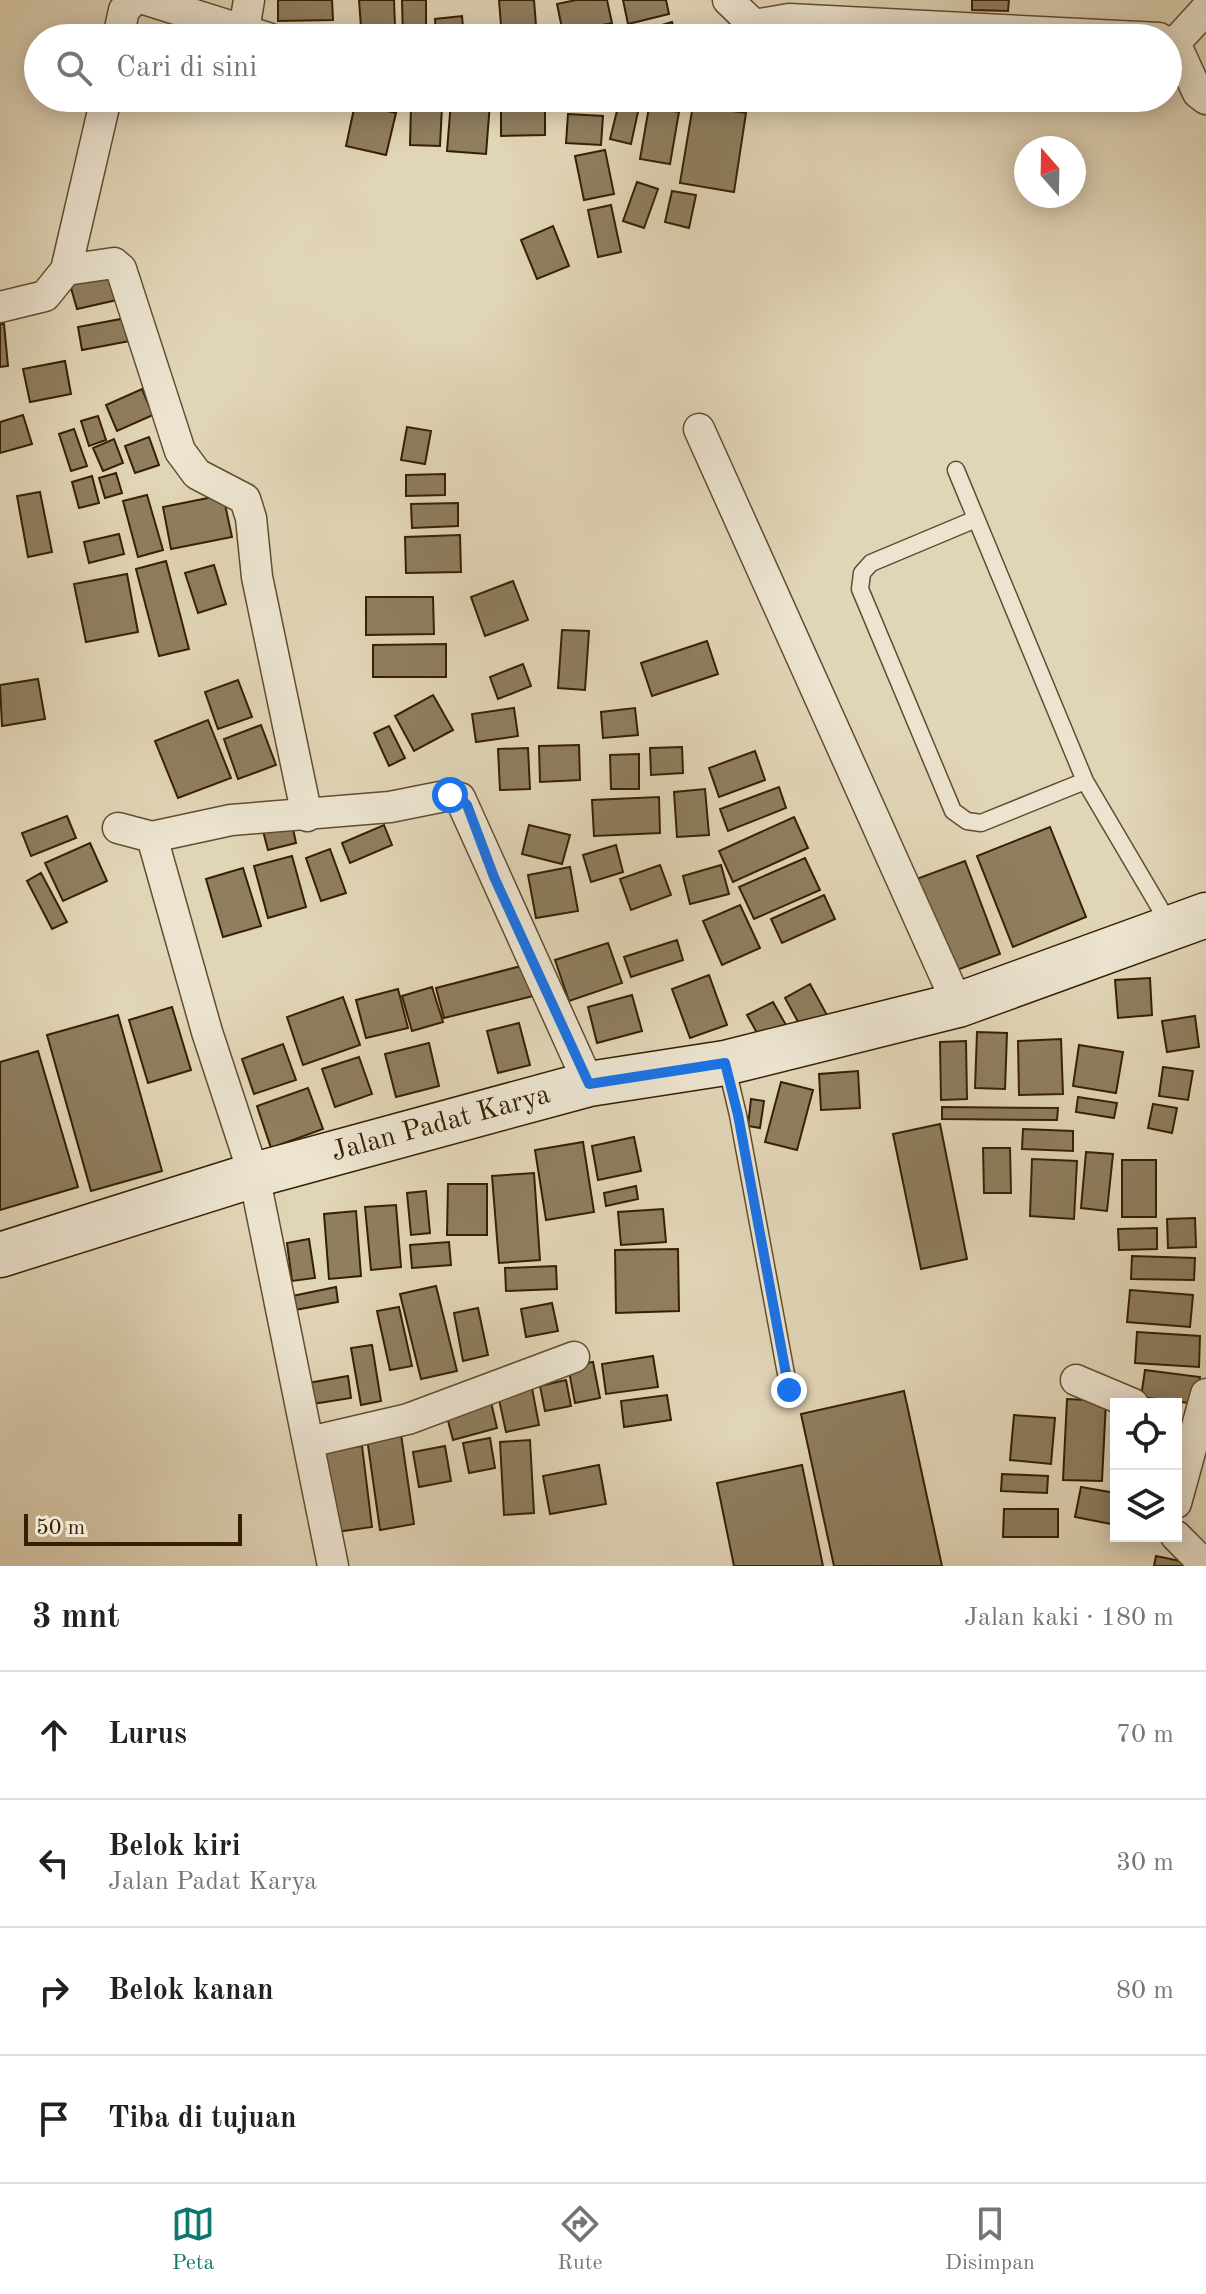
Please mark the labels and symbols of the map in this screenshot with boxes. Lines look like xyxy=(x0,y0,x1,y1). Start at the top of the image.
north arrow xyxy=(1014,136,1086,208)
route start xyxy=(432,777,468,813)
street label: Jalan Padat Karya xyxy=(328,1081,554,1167)
route end xyxy=(771,1372,807,1408)
scale bar xyxy=(24,1510,242,1546)

